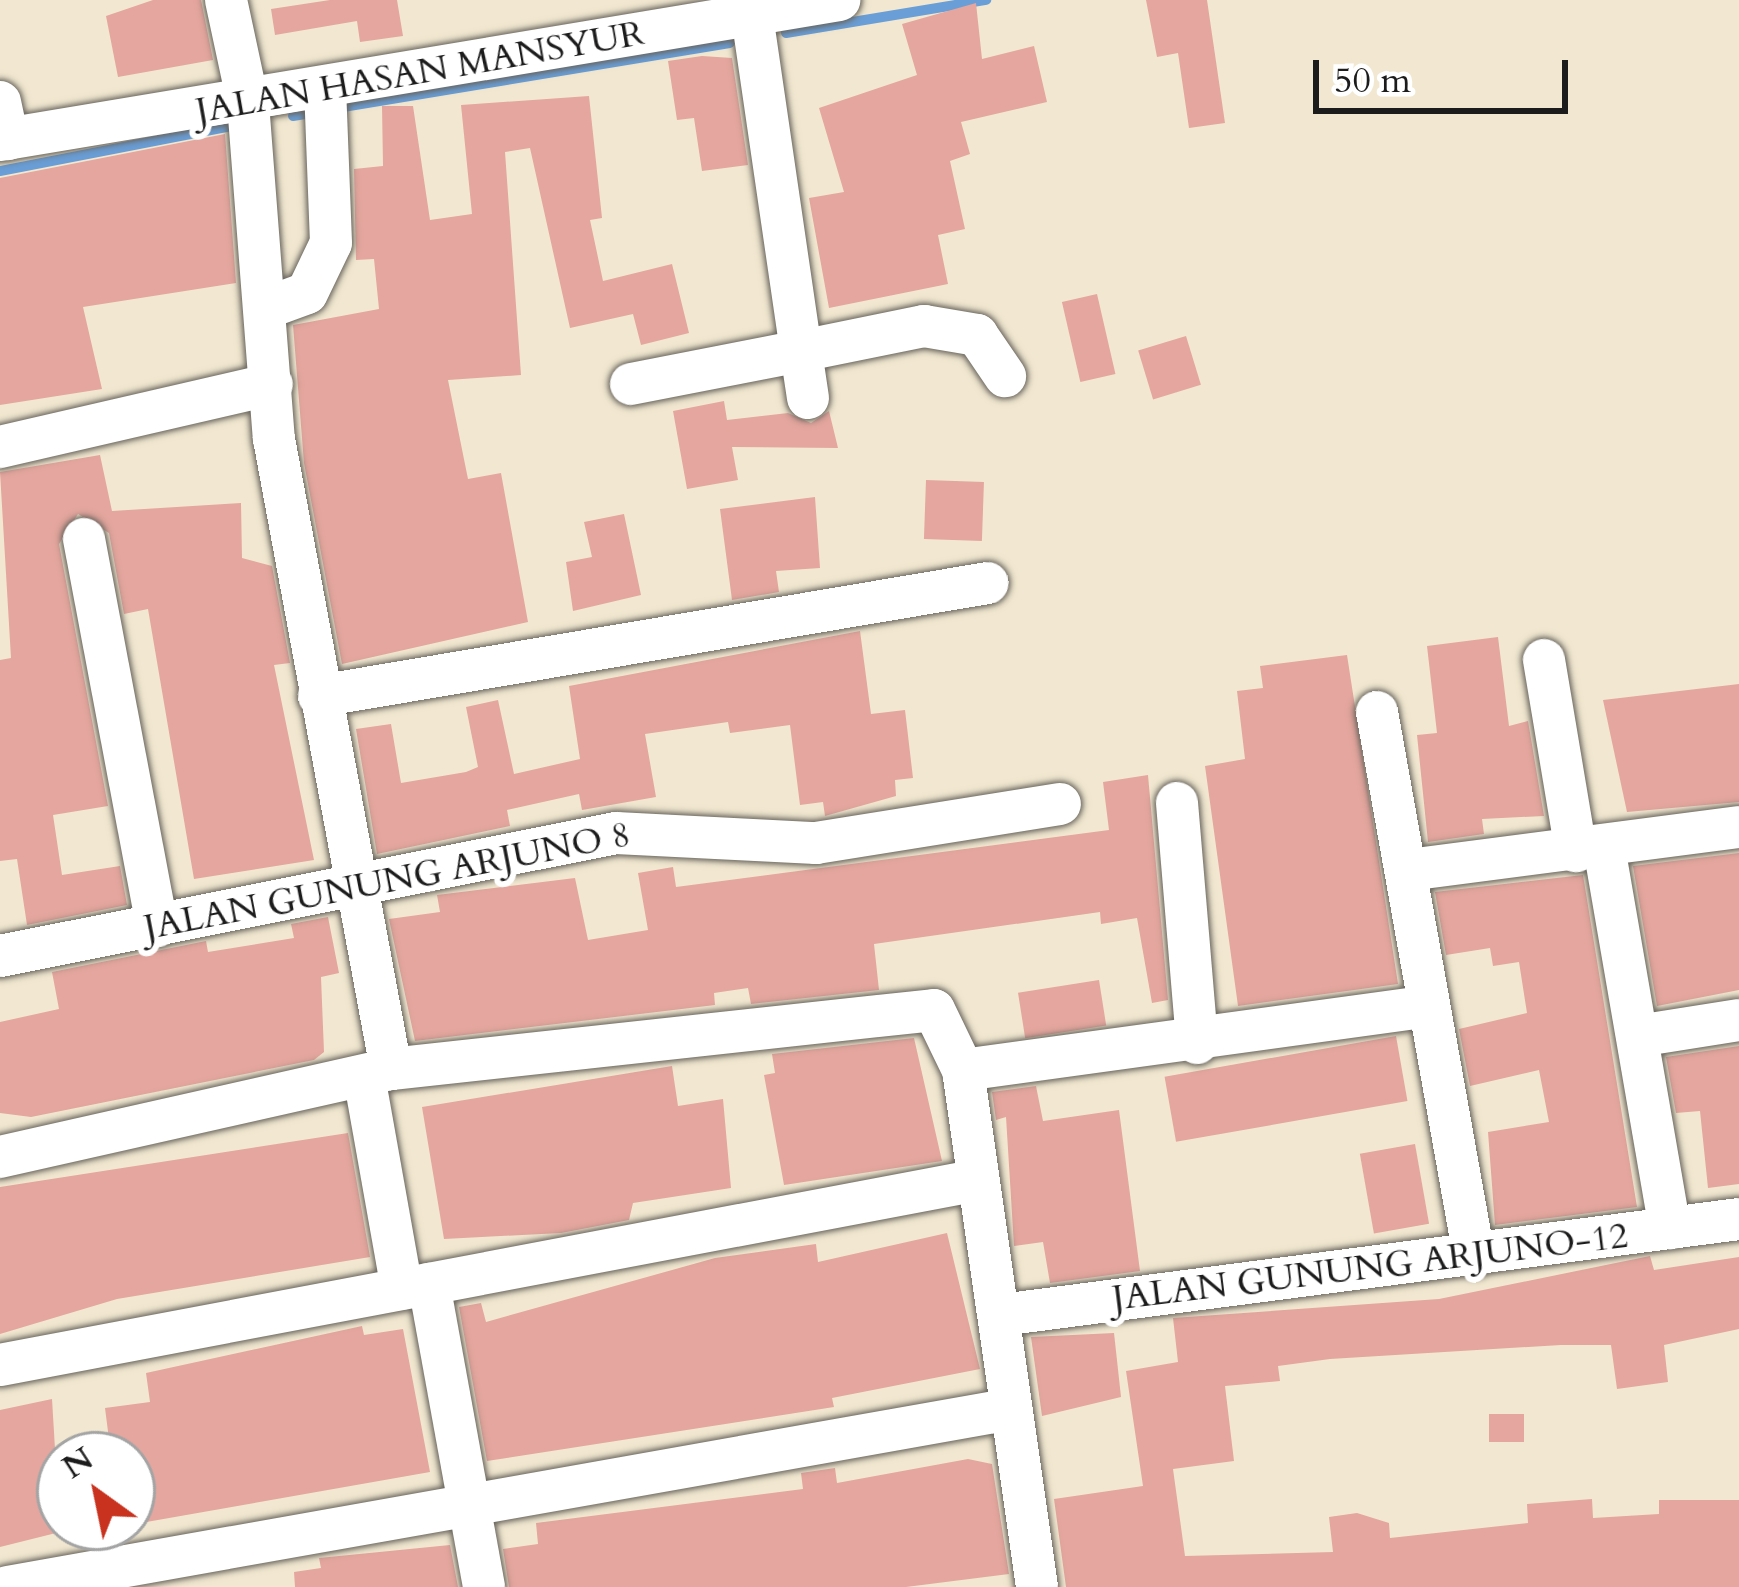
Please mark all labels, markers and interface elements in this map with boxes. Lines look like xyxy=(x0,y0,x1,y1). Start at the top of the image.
street label: JALAN HASAN MANSYUR xyxy=(192,11,648,133)
scale bar xyxy=(1319,36,1574,110)
text: 50 m xyxy=(1334,56,1411,105)
street label: JALAN GUNUNG ARJUNO 8 xyxy=(140,813,634,949)
street label: JALAN GUNUNG ARJUNO-12 xyxy=(1110,1214,1630,1320)
north arrow xyxy=(36,1431,156,1551)
text: N xyxy=(53,1436,102,1490)

